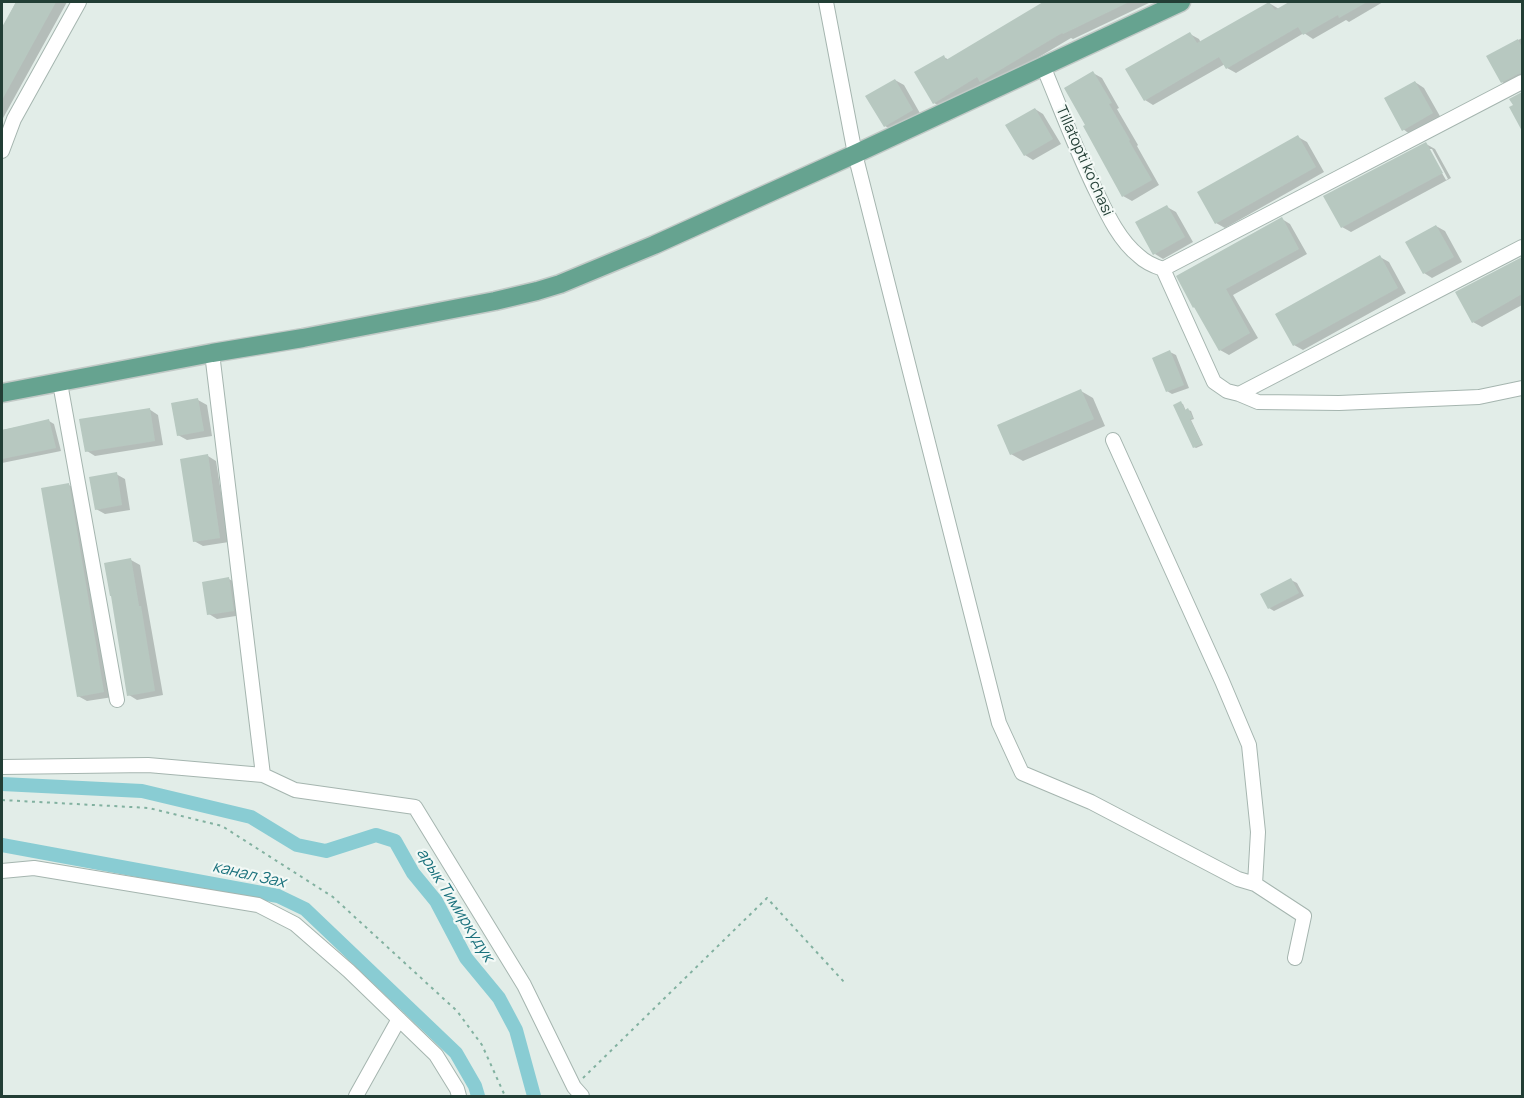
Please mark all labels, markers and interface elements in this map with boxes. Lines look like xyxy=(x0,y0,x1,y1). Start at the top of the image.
street label: Tillatopti ko'chasi xyxy=(1052,103,1116,219)
water label: арык Тимиркудук xyxy=(412,845,498,965)
water label: канал Зах xyxy=(211,857,287,893)

